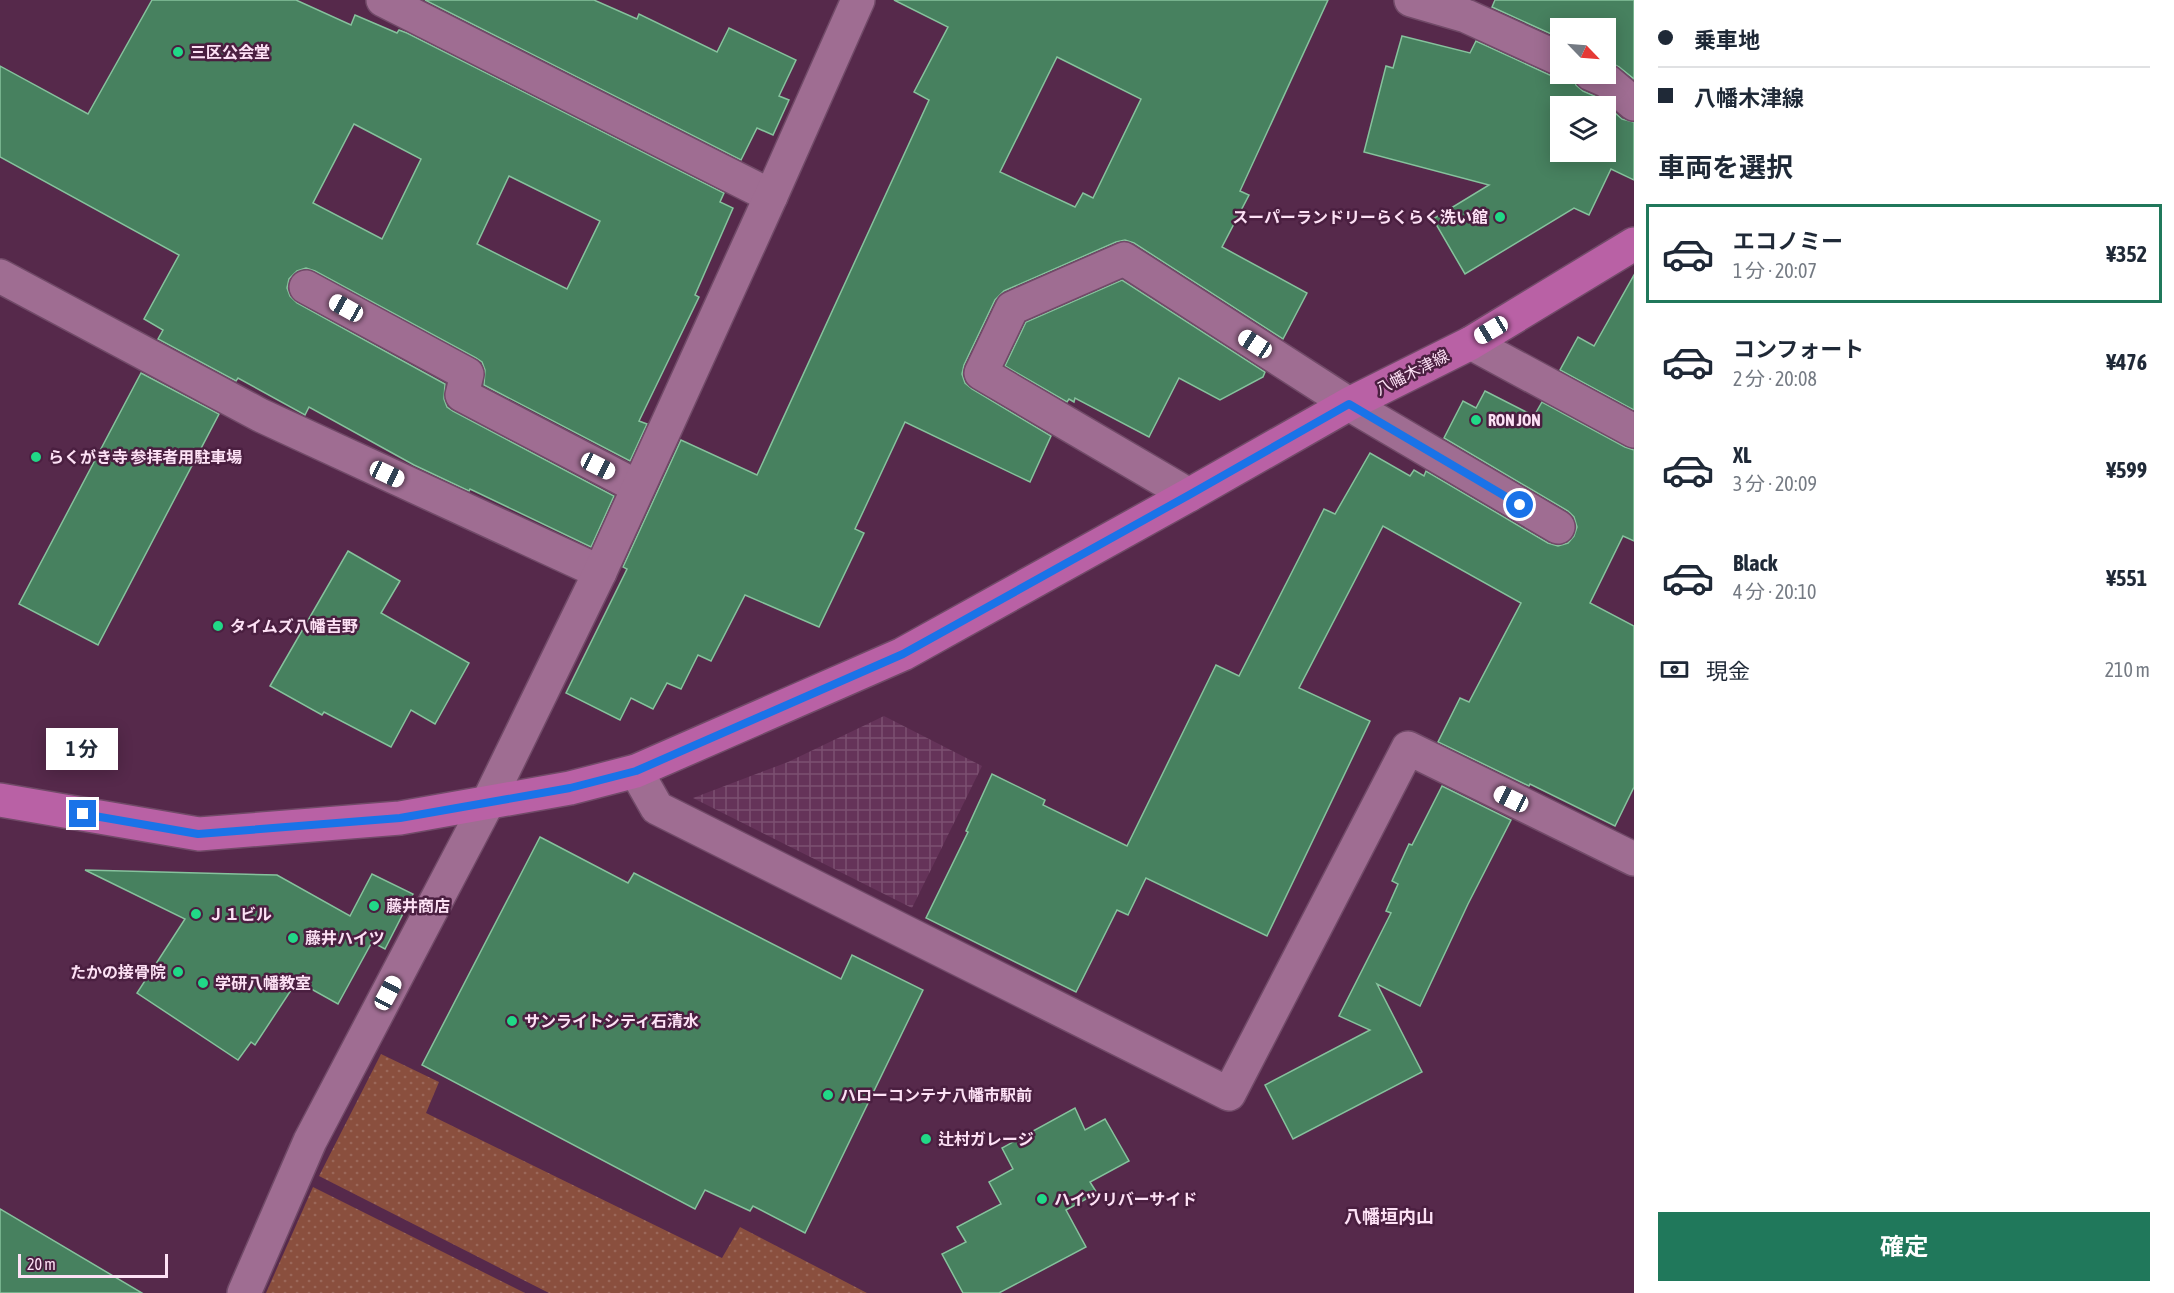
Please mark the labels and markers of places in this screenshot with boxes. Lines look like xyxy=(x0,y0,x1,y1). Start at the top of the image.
place label: 三区公会堂 xyxy=(190,43,270,61)
marker: 三区公会堂 xyxy=(171,45,185,59)
place label: スーパーランドリーらくらく洗い館 xyxy=(1232,208,1488,226)
marker: スーパーランドリーらくらく洗い館 xyxy=(1493,210,1507,224)
place label: RON JON xyxy=(1488,411,1541,429)
marker: RON JON xyxy=(1469,413,1483,427)
place label: らくがき寺 参拝者用駐車場 xyxy=(48,448,242,466)
marker: らくがき寺 参拝者用駐車場 xyxy=(29,450,43,464)
place label: タイムズ八幡吉野 xyxy=(230,617,358,635)
marker: タイムズ八幡吉野 xyxy=(211,619,225,633)
place label: 藤井商店 xyxy=(386,897,450,915)
marker: 藤井商店 xyxy=(367,899,381,913)
place label: Ｊ１ビル xyxy=(208,905,272,923)
marker: Ｊ１ビル xyxy=(189,907,203,921)
place label: 藤井ハイツ xyxy=(305,929,385,947)
marker: 藤井ハイツ xyxy=(286,931,300,945)
place label: たかの接骨院 xyxy=(70,963,166,981)
marker: たかの接骨院 xyxy=(171,965,185,979)
place label: 学研八幡教室 xyxy=(215,974,311,992)
marker: 学研八幡教室 xyxy=(196,976,210,990)
place label: サンライトシティ石清水 xyxy=(524,1012,699,1030)
marker: サンライトシティ石清水 xyxy=(505,1014,519,1028)
place label: ハローコンテナ八幡市駅前 xyxy=(840,1086,1032,1104)
marker: ハローコンテナ八幡市駅前 xyxy=(821,1088,835,1102)
place label: 辻村ガレージ xyxy=(938,1130,1034,1148)
marker: 辻村ガレージ xyxy=(919,1132,933,1146)
place label: ハイツリバーサイド xyxy=(1054,1190,1197,1208)
marker: ハイツリバーサイド xyxy=(1035,1192,1049,1206)

